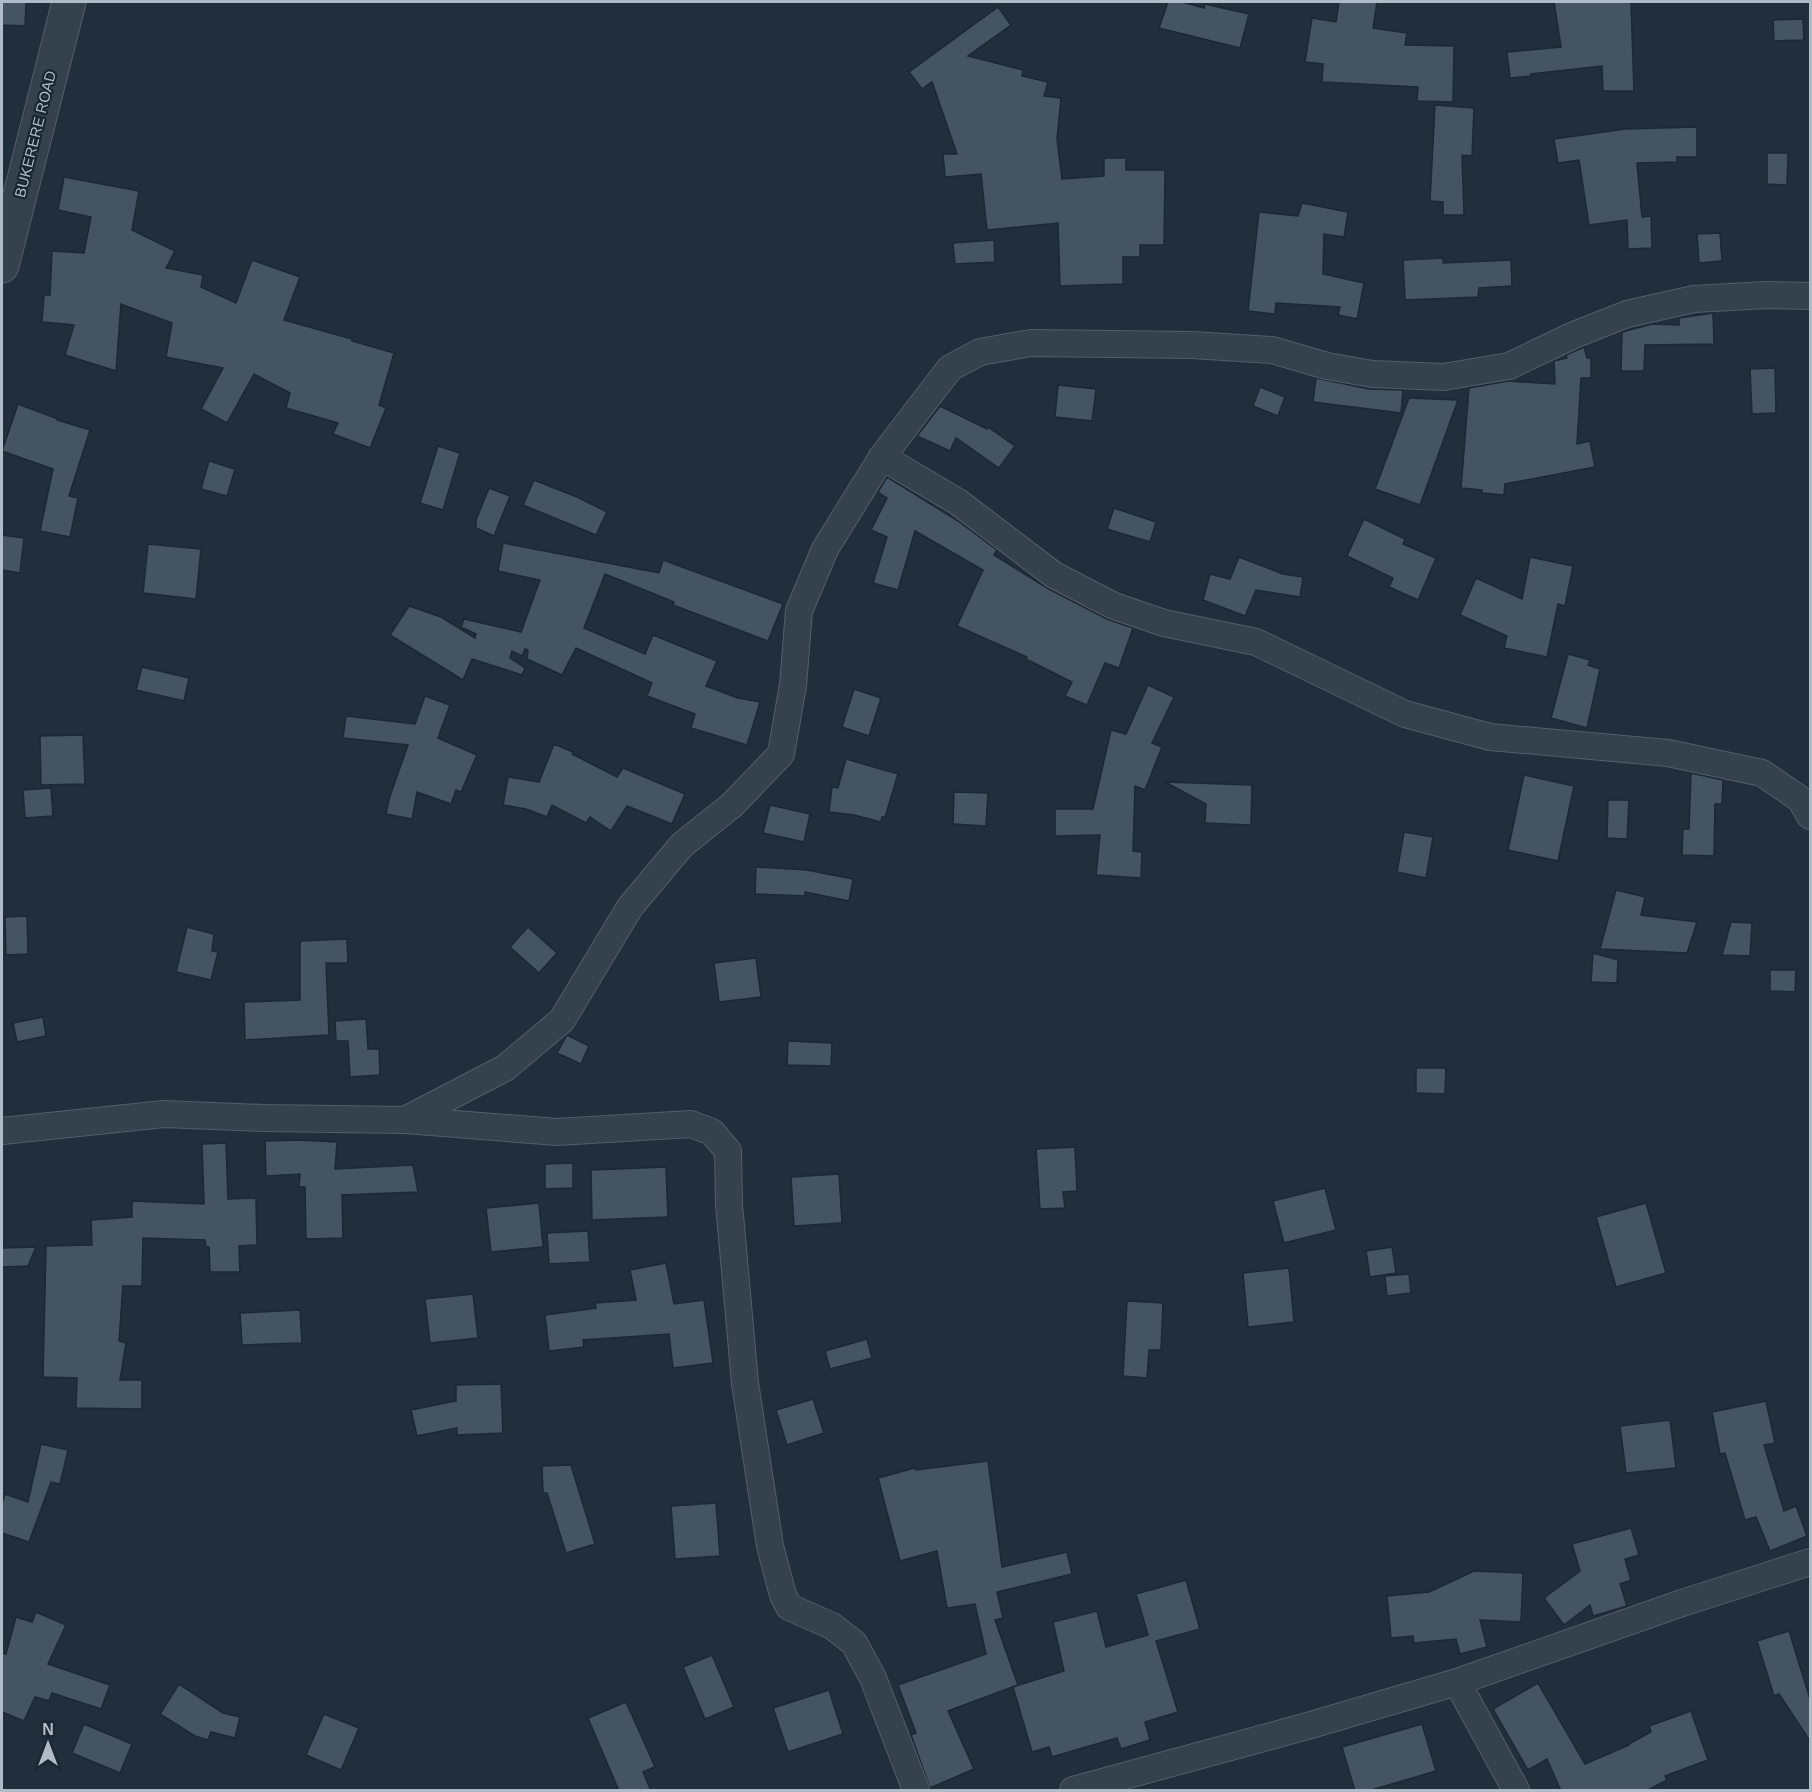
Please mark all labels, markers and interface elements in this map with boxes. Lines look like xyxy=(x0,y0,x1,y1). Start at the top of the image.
street label: BUKERERE ROAD xyxy=(11,69,59,199)
north arrow xyxy=(18,1714,78,1774)
text: N xyxy=(42,1721,54,1738)

